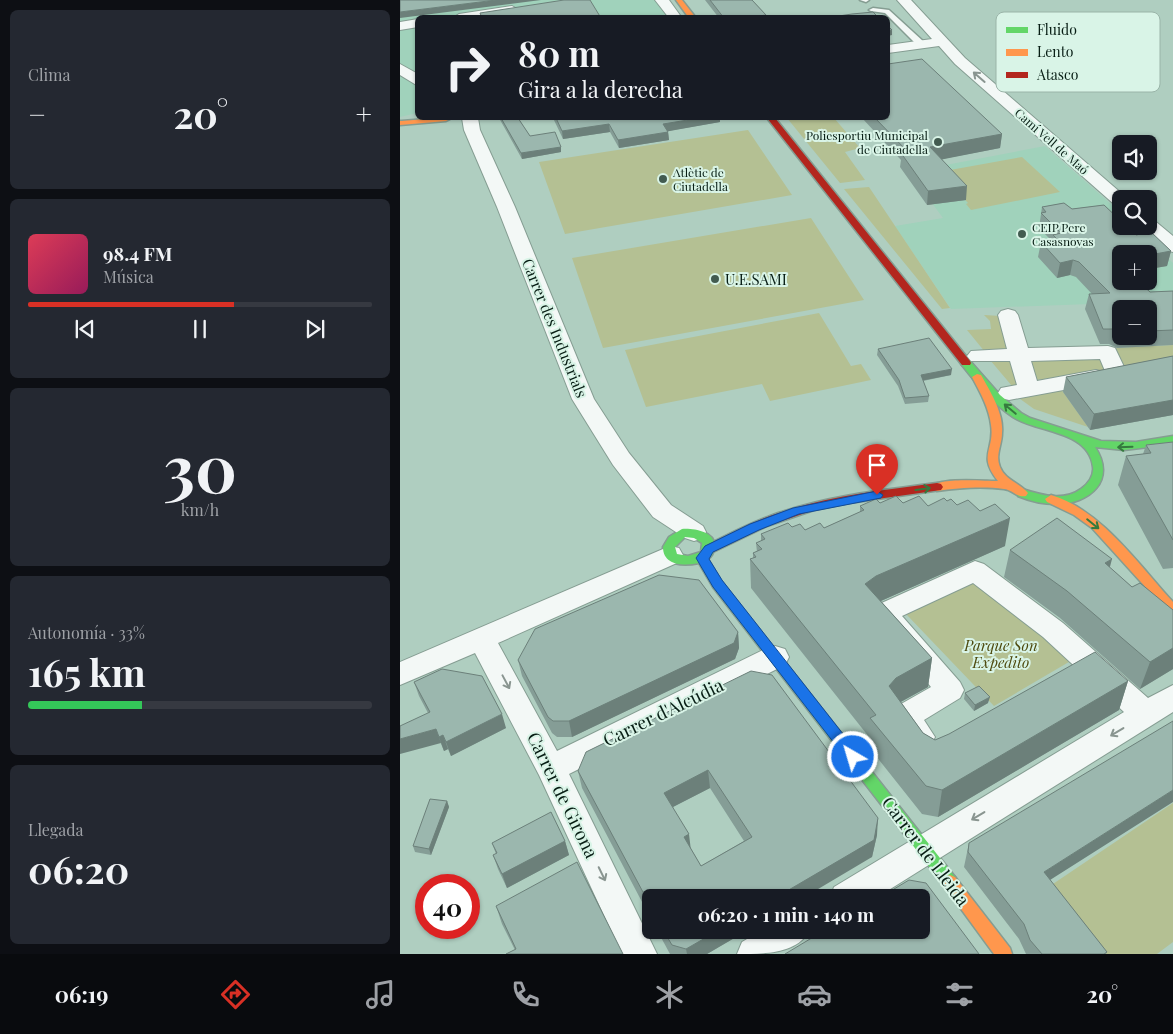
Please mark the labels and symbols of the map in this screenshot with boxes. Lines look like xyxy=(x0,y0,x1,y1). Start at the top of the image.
legend xyxy=(996,12,1160,92)
text: Fluido xyxy=(1037,20,1077,39)
text: Lento xyxy=(1037,42,1074,61)
text: Atasco xyxy=(1036,65,1079,84)
one-way arrow xyxy=(972,71,985,83)
street label: Camí Vell de Maó xyxy=(1012,105,1093,178)
place label: Poliesportiu Municipal de Ciutadella xyxy=(806,127,929,157)
marker: Poliesportiu Municipal de Ciutadella xyxy=(932,136,944,148)
place label: Atlètic de Ciutadella xyxy=(672,164,728,194)
marker: Atlètic de Ciutadella xyxy=(657,173,669,185)
place label: CEIP Pere Casasnovas xyxy=(1032,219,1094,249)
marker: CEIP Pere Casasnovas xyxy=(1016,228,1028,240)
street label: Carrer des Industrials xyxy=(518,256,592,400)
place label: U.E.SAMI xyxy=(725,269,787,289)
marker: U.E.SAMI xyxy=(709,273,721,285)
one-way arrow xyxy=(1004,404,1017,415)
one-way arrow xyxy=(1117,443,1133,452)
pin xyxy=(856,444,898,495)
one-way arrow xyxy=(915,484,931,494)
one-way arrow xyxy=(1086,518,1099,529)
park label: Parque Son Expedito xyxy=(963,635,1038,672)
street label: Carrer d'Alcúdia xyxy=(599,672,727,752)
one-way arrow xyxy=(501,674,511,689)
one-way arrow xyxy=(1110,727,1124,737)
street label: Carrer de Girona xyxy=(522,728,604,862)
position arrow xyxy=(826,730,878,782)
street label: Carrer de Lleida xyxy=(877,791,975,911)
one-way arrow xyxy=(971,811,985,822)
one-way arrow xyxy=(598,866,607,881)
speed limit sign: 40 xyxy=(415,874,480,939)

